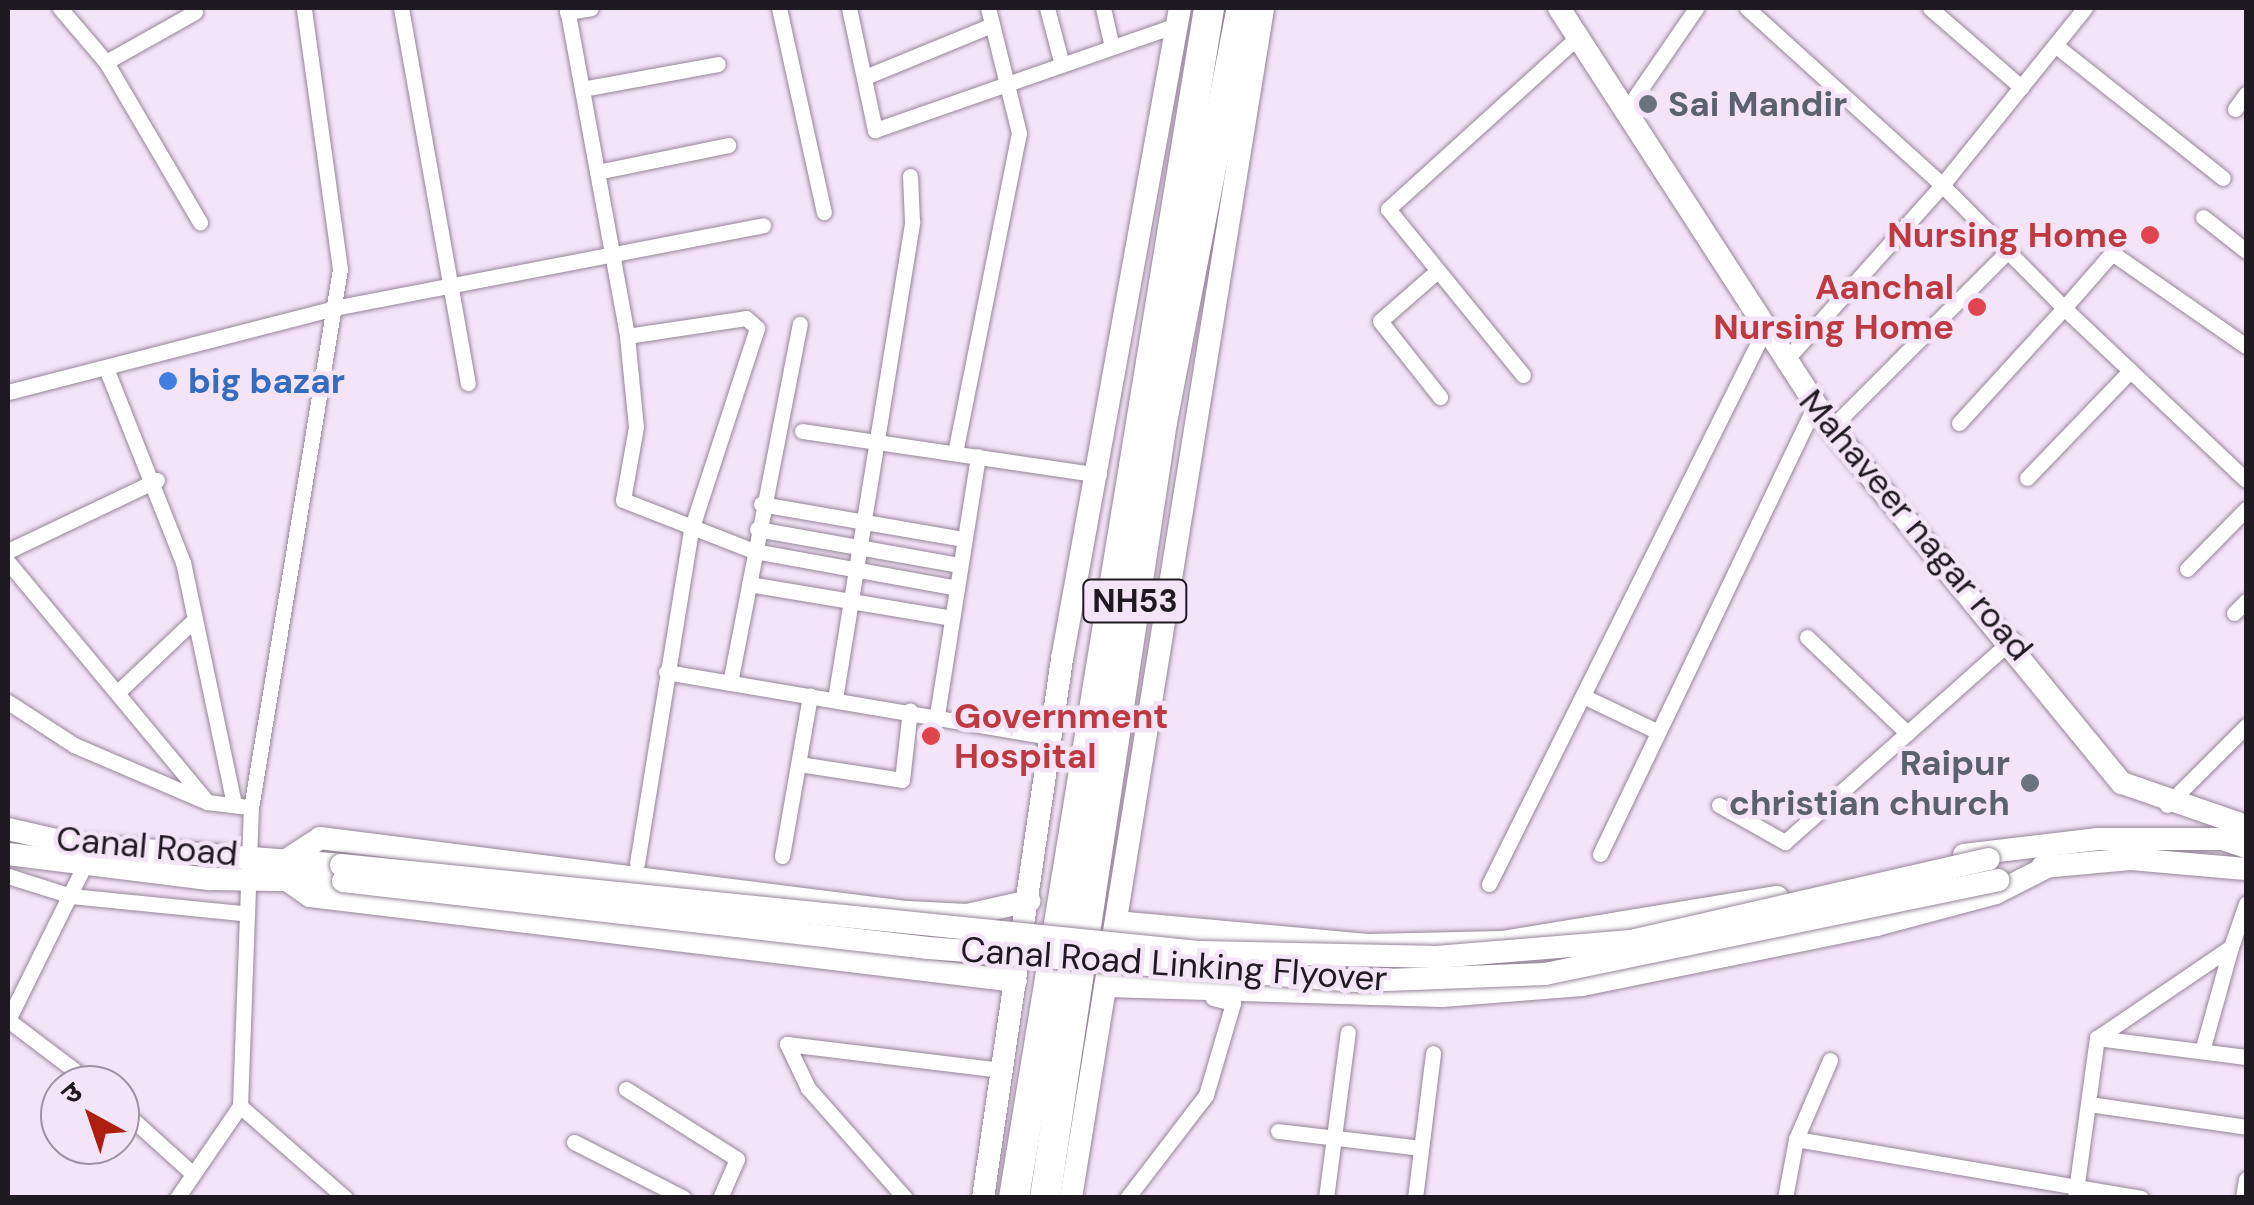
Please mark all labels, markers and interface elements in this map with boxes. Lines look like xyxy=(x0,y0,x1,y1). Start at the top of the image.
place label: Sai Mandir xyxy=(1668,83,1847,125)
marker: Sai Mandir xyxy=(1637,93,1659,115)
place label: Nursing Home xyxy=(1887,214,2128,256)
marker: Nursing Home xyxy=(2137,222,2163,248)
place label: Aanchal Nursing Home xyxy=(1713,266,1954,348)
marker: Aanchal Nursing Home xyxy=(1964,294,1990,320)
place label: big bazar xyxy=(188,360,345,402)
marker: big bazar xyxy=(157,370,179,392)
street label: Mahaveer nagar road xyxy=(1790,381,2042,669)
road number: NH53 xyxy=(1080,574,1190,628)
place label: Government Hospital xyxy=(954,695,1168,777)
marker: Government Hospital xyxy=(918,723,944,749)
place label: Raipur christian church xyxy=(1729,742,2010,824)
marker: Raipur christian church xyxy=(2019,772,2041,794)
street label: Canal Road xyxy=(55,817,239,875)
street label: Canal Road Linking Flyover xyxy=(959,928,1389,1000)
north arrow xyxy=(40,1065,140,1165)
text: उ xyxy=(54,1074,90,1113)

